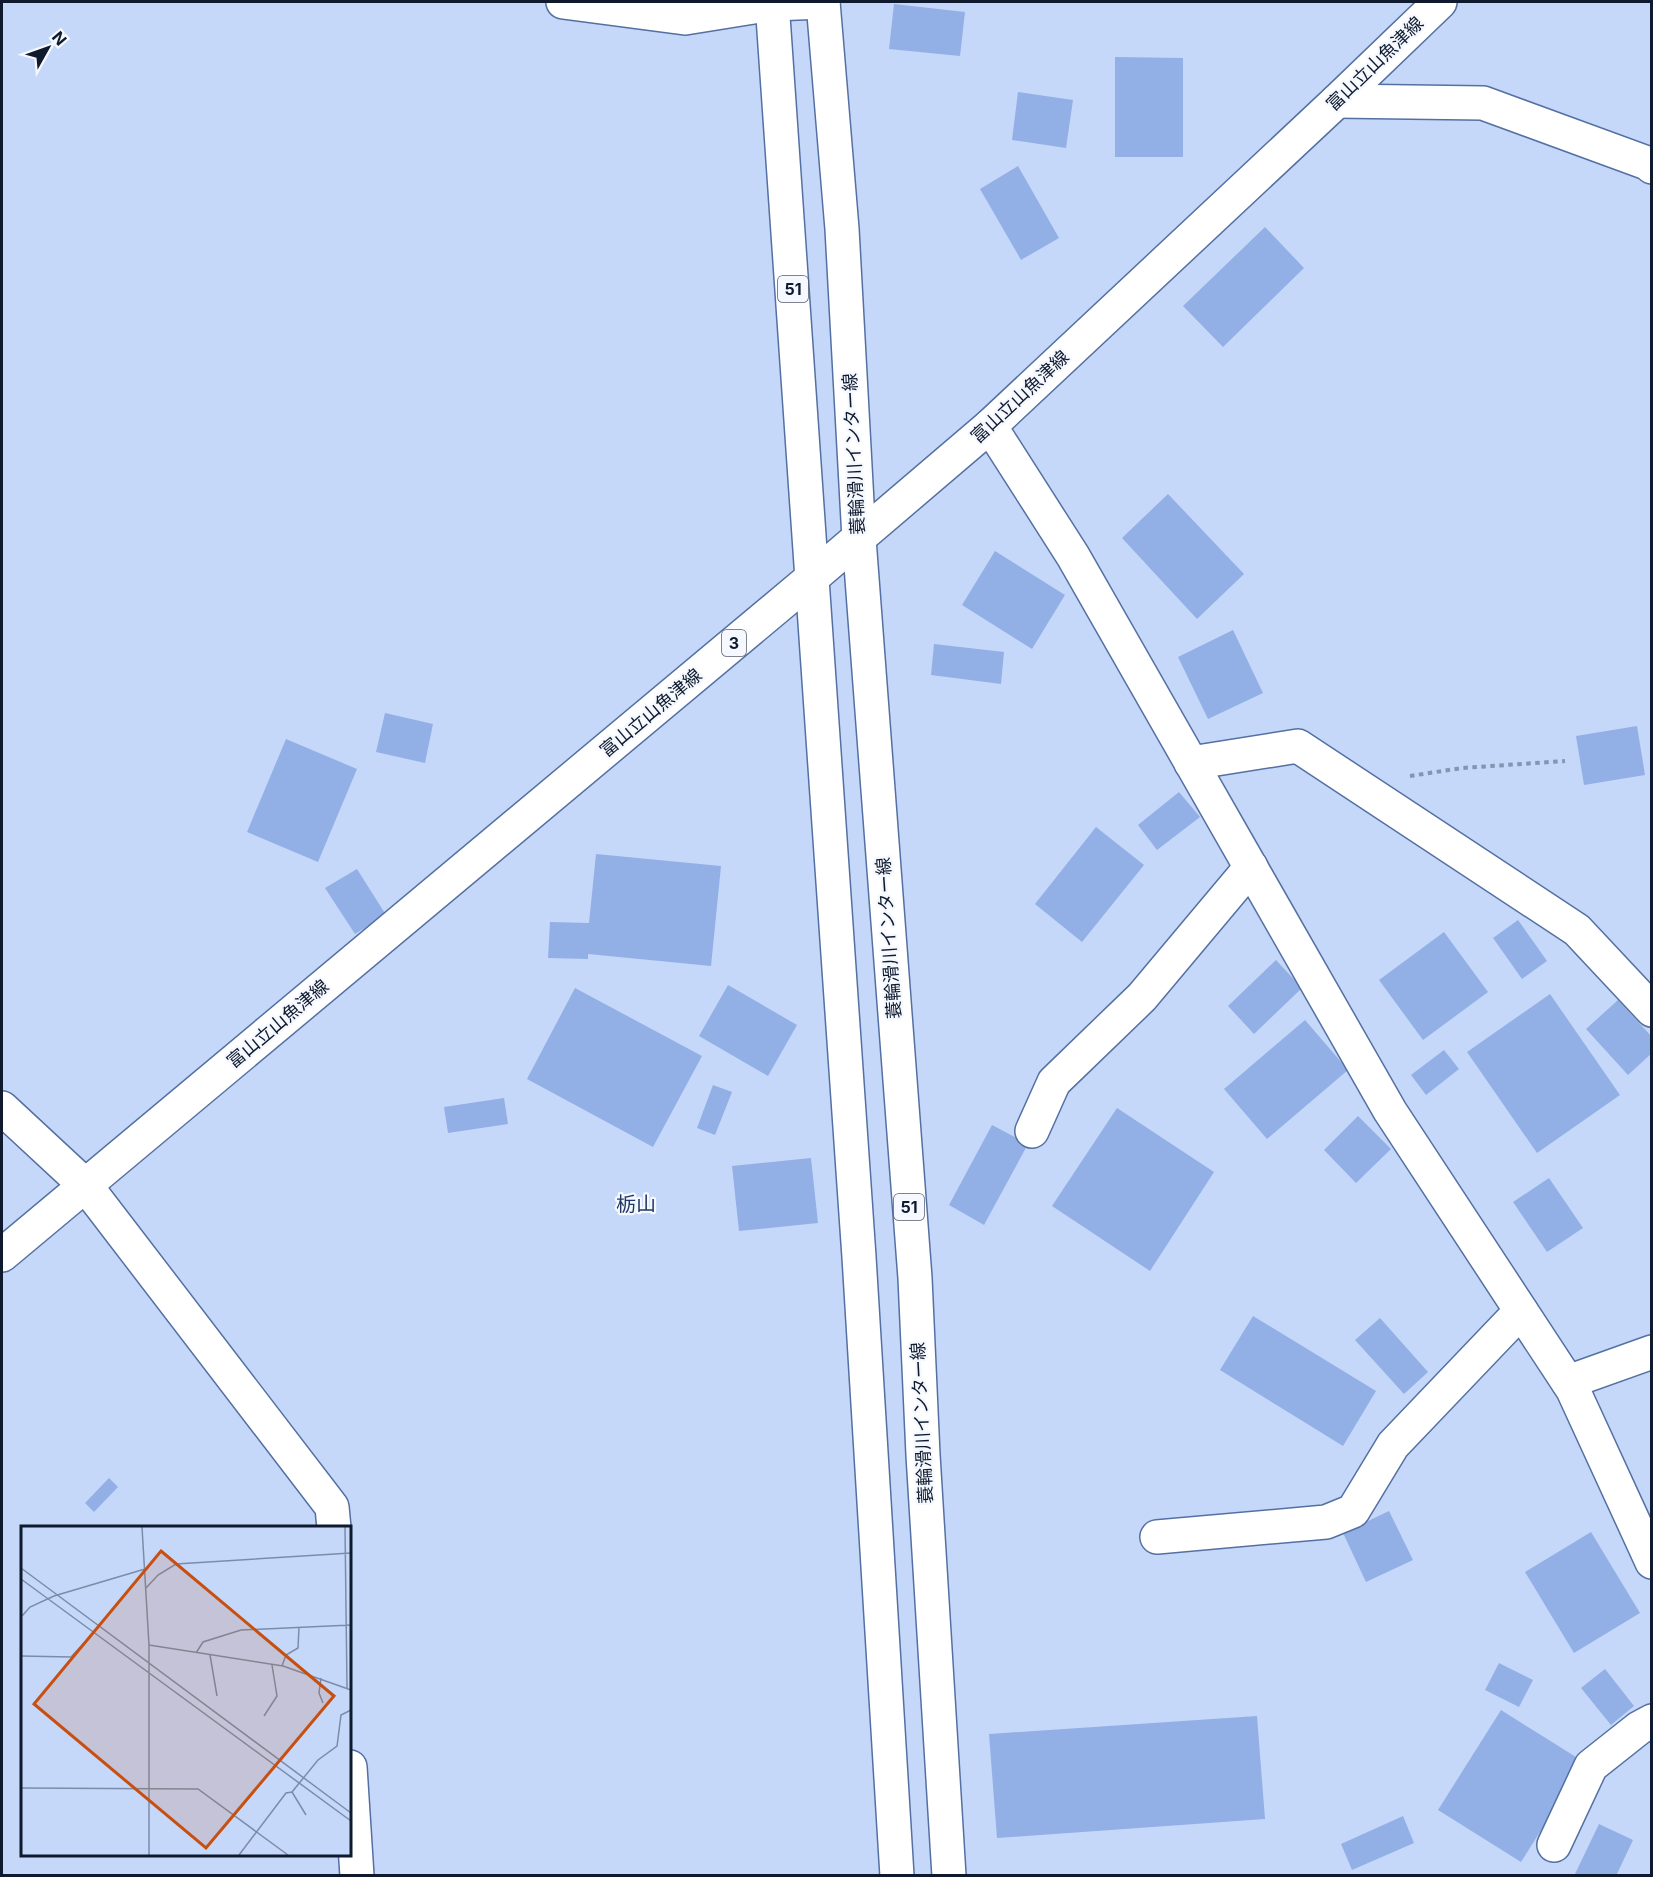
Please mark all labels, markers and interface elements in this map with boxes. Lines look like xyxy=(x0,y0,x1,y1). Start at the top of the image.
street label: 富山立山魚津線 xyxy=(1322,12,1427,115)
north arrow xyxy=(18,18,78,78)
text: N xyxy=(48,27,71,49)
road number: 51 xyxy=(778,276,808,302)
street label: 富山立山魚津線 xyxy=(966,346,1073,447)
street label: 蓑輪滑川インター線 xyxy=(839,373,868,535)
road number: 3 xyxy=(722,630,746,656)
street label: 富山立山魚津線 xyxy=(596,664,706,761)
street label: 蓑輪滑川インター線 xyxy=(872,856,905,1020)
street label: 富山立山魚津線 xyxy=(223,975,333,1072)
district label: 栃山 xyxy=(616,1192,656,1216)
road number: 51 xyxy=(894,1194,924,1220)
street label: 蓑輪滑川インター線 xyxy=(907,1342,936,1504)
inset map xyxy=(21,1526,351,1856)

